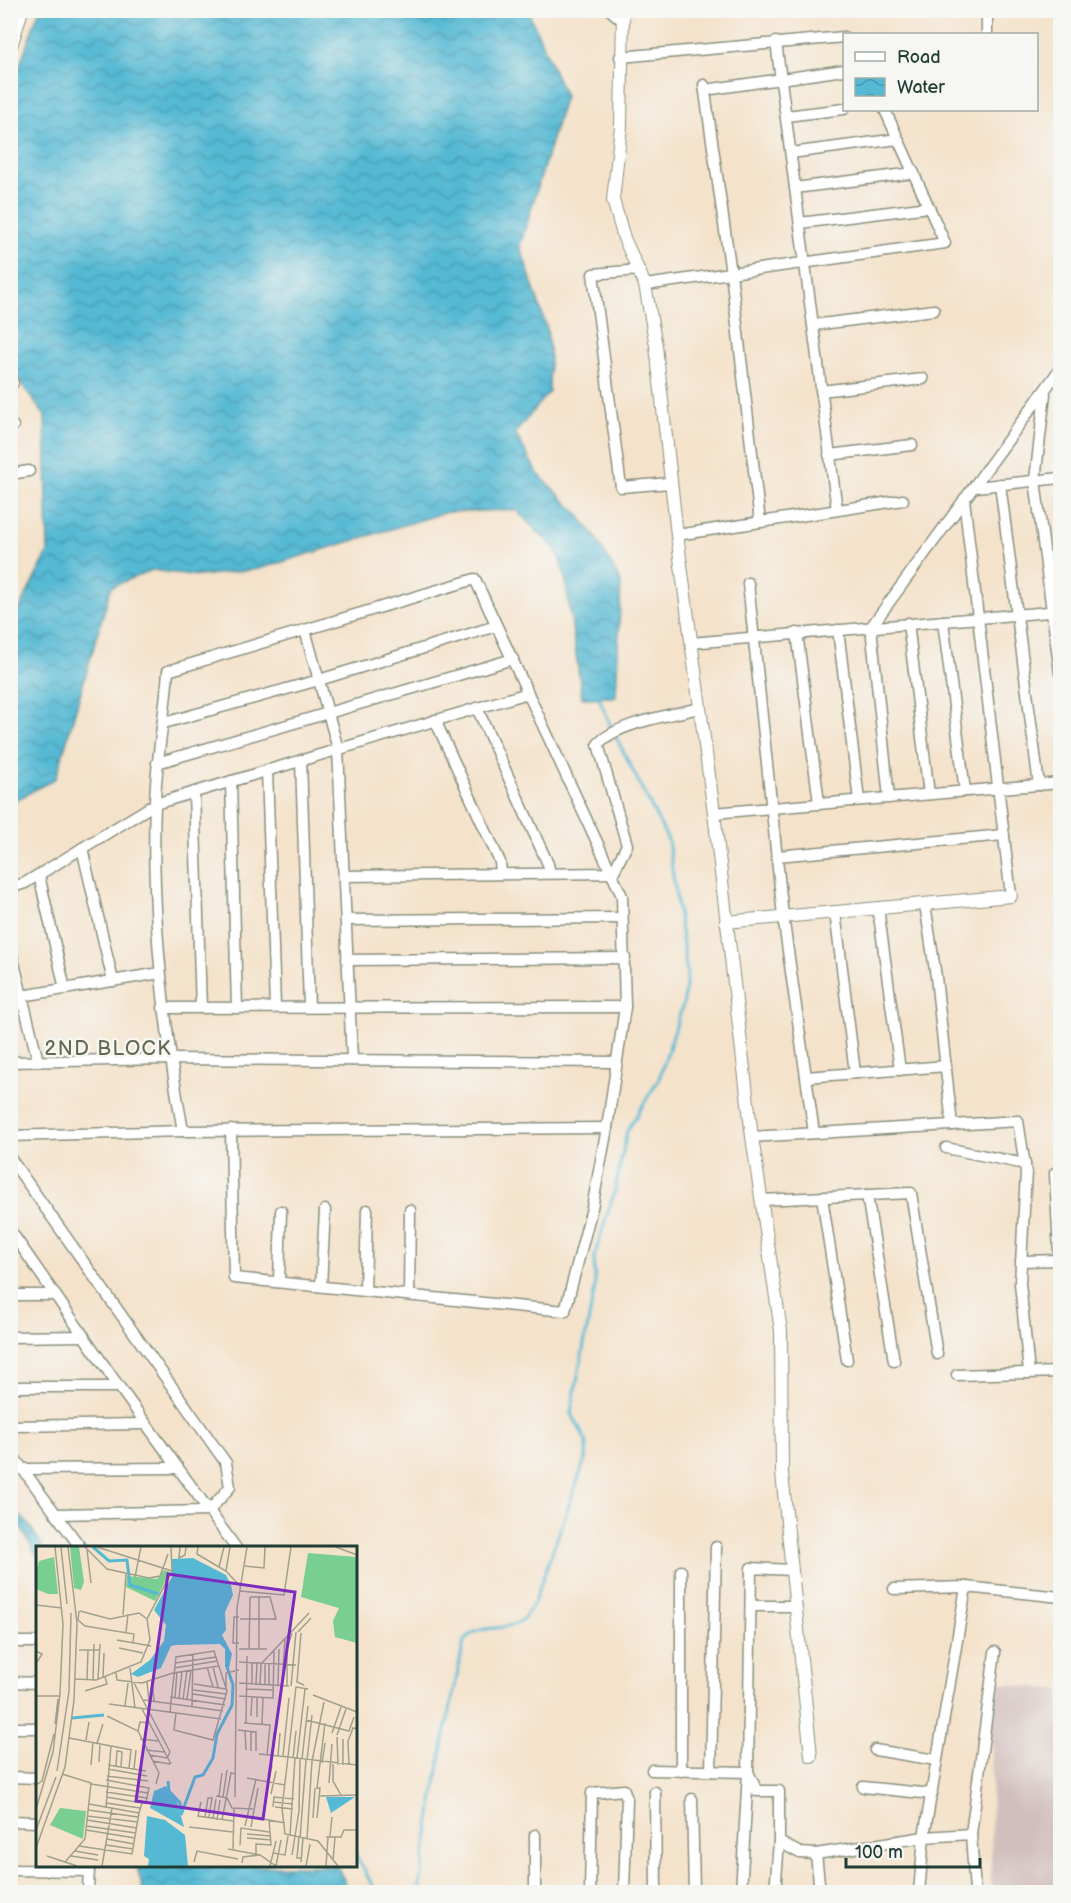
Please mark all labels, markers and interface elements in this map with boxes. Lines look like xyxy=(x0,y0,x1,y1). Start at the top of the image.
legend xyxy=(843,33,1038,111)
text: Road xyxy=(897,47,941,68)
text: Water xyxy=(897,77,945,98)
district label: 2ND BLOCK xyxy=(44,1037,172,1061)
inset map xyxy=(36,1546,357,1867)
scale bar xyxy=(846,1831,980,1869)
text: 100 m xyxy=(855,1842,903,1863)

